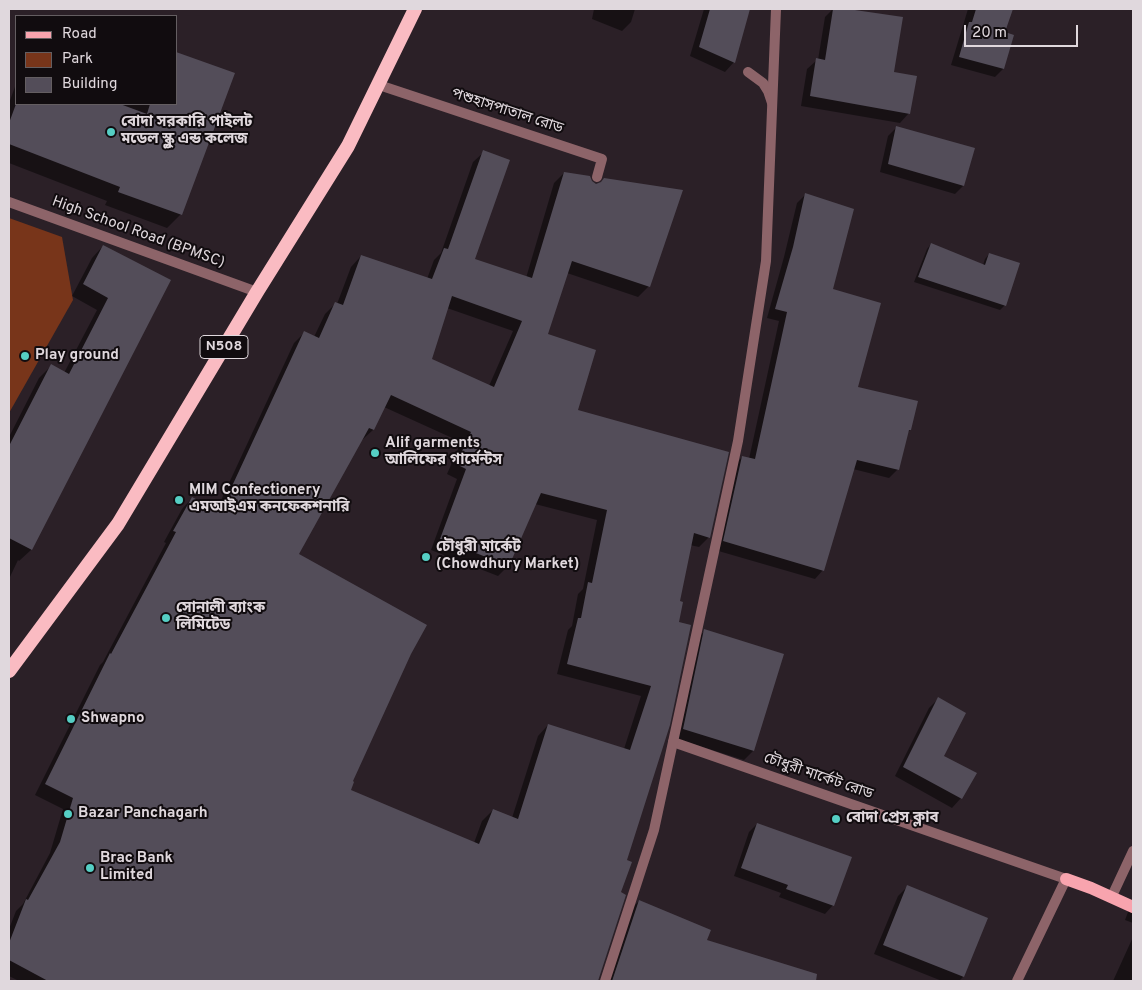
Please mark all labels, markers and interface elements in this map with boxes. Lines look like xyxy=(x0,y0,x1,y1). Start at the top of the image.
legend xyxy=(15,15,178,105)
scale bar xyxy=(967,15,1081,47)
text: 20 m xyxy=(972,24,1007,43)
text: Road xyxy=(62,25,97,44)
text: Park xyxy=(62,50,93,69)
text: Building xyxy=(62,75,117,94)
street label: পশুহাসপাতাল রোড xyxy=(449,85,565,139)
place label: বোদা সরকারি পাইলট মডেল স্কুল এন্ড কলেজ xyxy=(121,114,252,149)
marker: বোদা সরকারি পাইলট মডেল স্কুল এন্ড কলেজ xyxy=(105,126,117,138)
street label: High School Road (BPMSC) xyxy=(49,193,227,273)
road number: N508 xyxy=(200,336,248,358)
place label: Play ground xyxy=(35,347,119,365)
marker: Play ground xyxy=(19,350,31,362)
place label: Alif garments আলিফের গার্মেন্টস xyxy=(385,435,502,470)
marker: Alif garments আলিফের গার্মেন্টস xyxy=(369,447,381,459)
place label: MIM Confectionery এমআইএম কনফেকশনারি xyxy=(189,482,349,517)
marker: MIM Confectionery এমআইএম কনফেকশনারি xyxy=(173,494,185,506)
place label: চৌধুরী মার্কেট (Chowdhury Market) xyxy=(436,539,579,574)
marker: চৌধুরী মার্কেট (Chowdhury Market) xyxy=(420,551,432,563)
place label: সোনালী ব্যাংক লিমিটেড xyxy=(176,600,265,635)
marker: সোনালী ব্যাংক লিমিটেড xyxy=(160,612,172,624)
place label: Shwapno xyxy=(81,710,144,728)
marker: Shwapno xyxy=(65,713,77,725)
street label: চৌধুরী মার্কেট রোড xyxy=(761,750,875,804)
place label: Bazar Panchagarh xyxy=(78,805,208,823)
marker: Bazar Panchagarh xyxy=(62,808,74,820)
place label: বোদা প্রেস ক্লাব xyxy=(846,810,938,828)
marker: বোদা প্রেস ক্লাব xyxy=(830,813,842,825)
place label: Brac Bank Limited xyxy=(100,850,173,885)
marker: Brac Bank Limited xyxy=(84,862,96,874)

